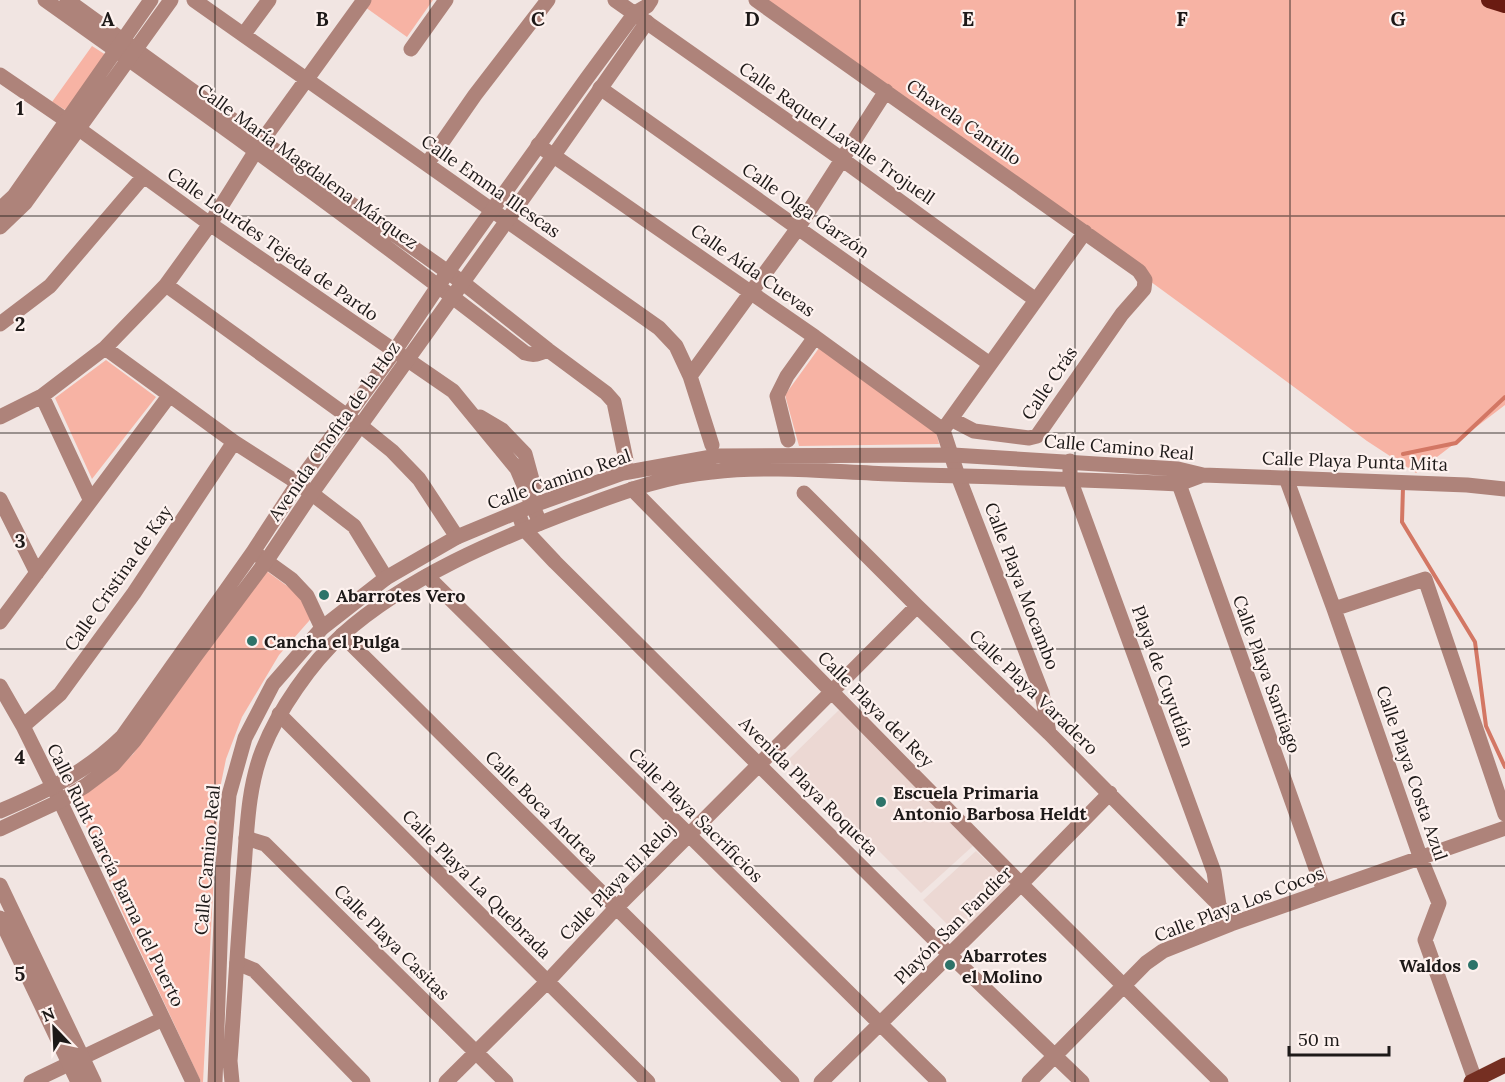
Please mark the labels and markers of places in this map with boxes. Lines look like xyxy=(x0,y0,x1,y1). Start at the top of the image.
place label: Abarrotes Vero xyxy=(336,584,465,607)
marker: Abarrotes Vero xyxy=(317,588,331,602)
place label: Cancha el Pulga xyxy=(264,630,400,653)
marker: Cancha el Pulga xyxy=(245,634,259,648)
place label: Escuela Primaria Antonio Barbosa Heldt xyxy=(893,781,1087,825)
marker: Escuela Primaria Antonio Barbosa Heldt xyxy=(874,795,888,809)
place label: Abarrotes el Molino xyxy=(962,944,1047,988)
place label: Waldos xyxy=(1399,954,1461,977)
marker: Abarrotes el Molino xyxy=(943,958,957,972)
marker: Waldos xyxy=(1466,958,1480,972)

